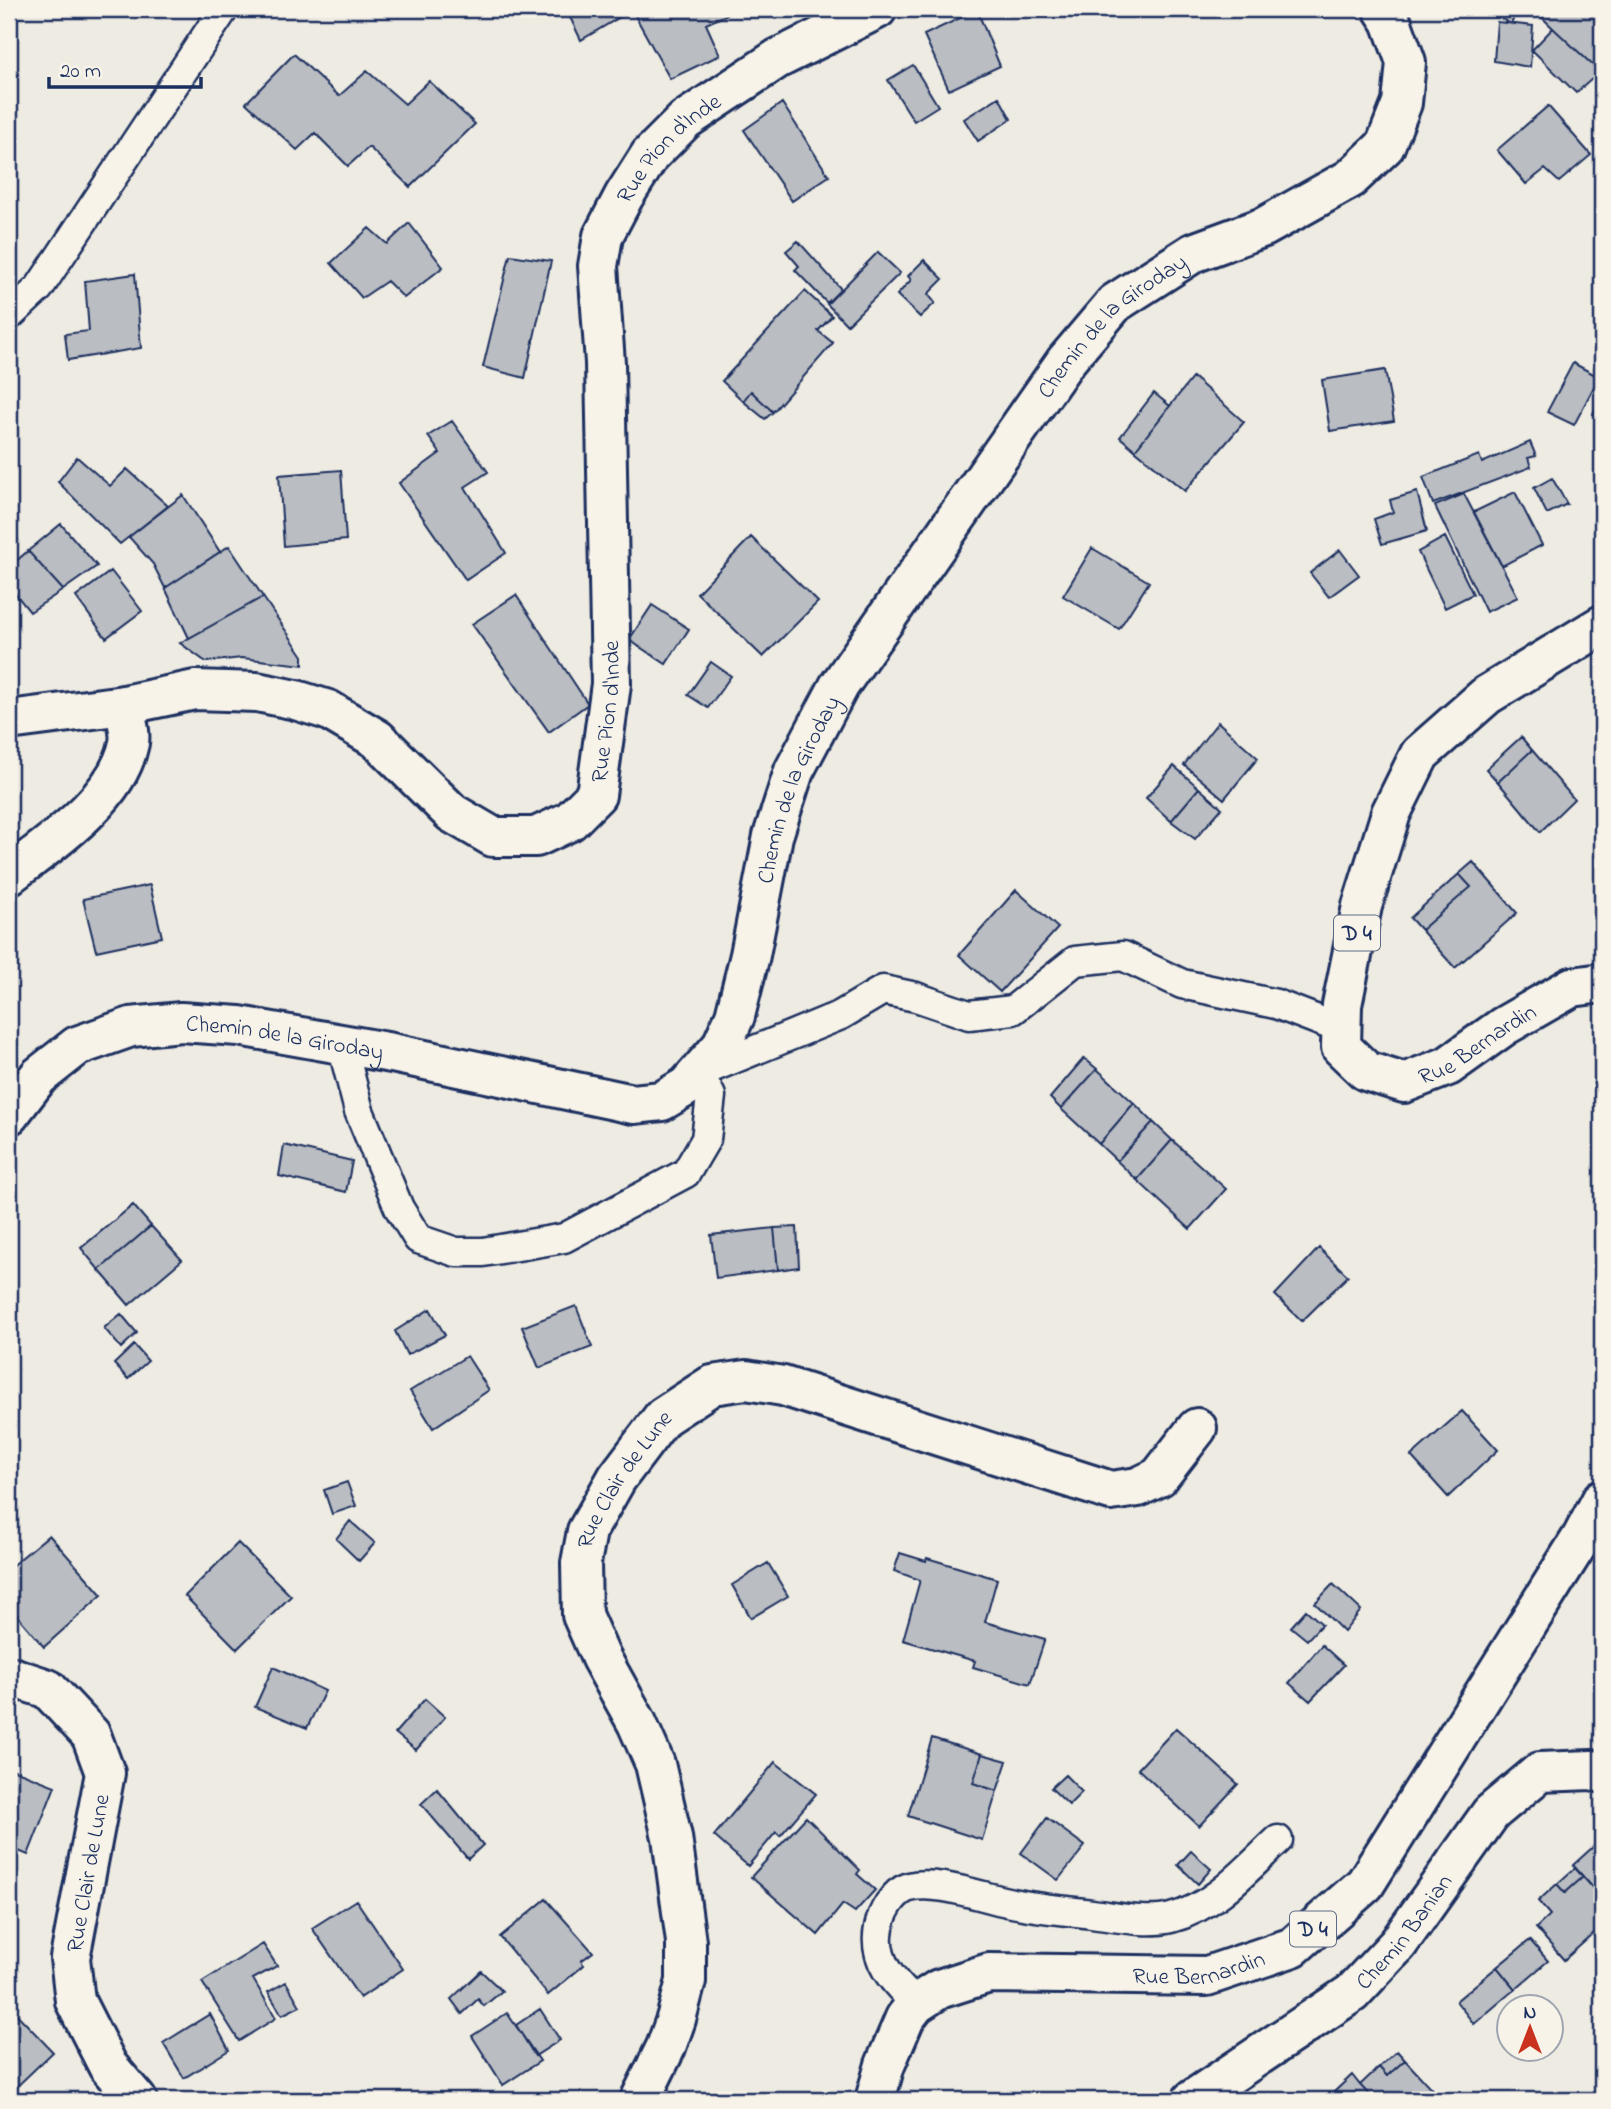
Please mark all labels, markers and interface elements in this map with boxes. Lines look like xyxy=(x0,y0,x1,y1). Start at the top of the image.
scale bar xyxy=(49,46,201,90)
text: 20 m xyxy=(60,57,101,87)
street label: Rue Pion d'Inde xyxy=(610,86,729,210)
street label: Chemin de la Giroday xyxy=(1030,247,1195,406)
street label: Rue Pion d'Inde xyxy=(584,640,630,785)
street label: Chemin de la Giroday xyxy=(750,691,852,887)
road number: D 4 xyxy=(1334,916,1380,950)
street label: Rue Bernardin xyxy=(1414,997,1543,1095)
street label: Chemin de la Giroday xyxy=(185,1008,386,1072)
street label: Rue Clair de Lune xyxy=(570,1402,679,1551)
street label: Rue Clair de Lune xyxy=(59,1791,120,1955)
street label: Chemin Banian xyxy=(1349,1868,1462,1998)
road number: D 4 xyxy=(1290,1912,1336,1946)
street label: Rue Bernardin xyxy=(1132,1944,1270,1995)
north arrow xyxy=(1496,1994,1566,2064)
text: N xyxy=(1524,2000,1537,2027)

